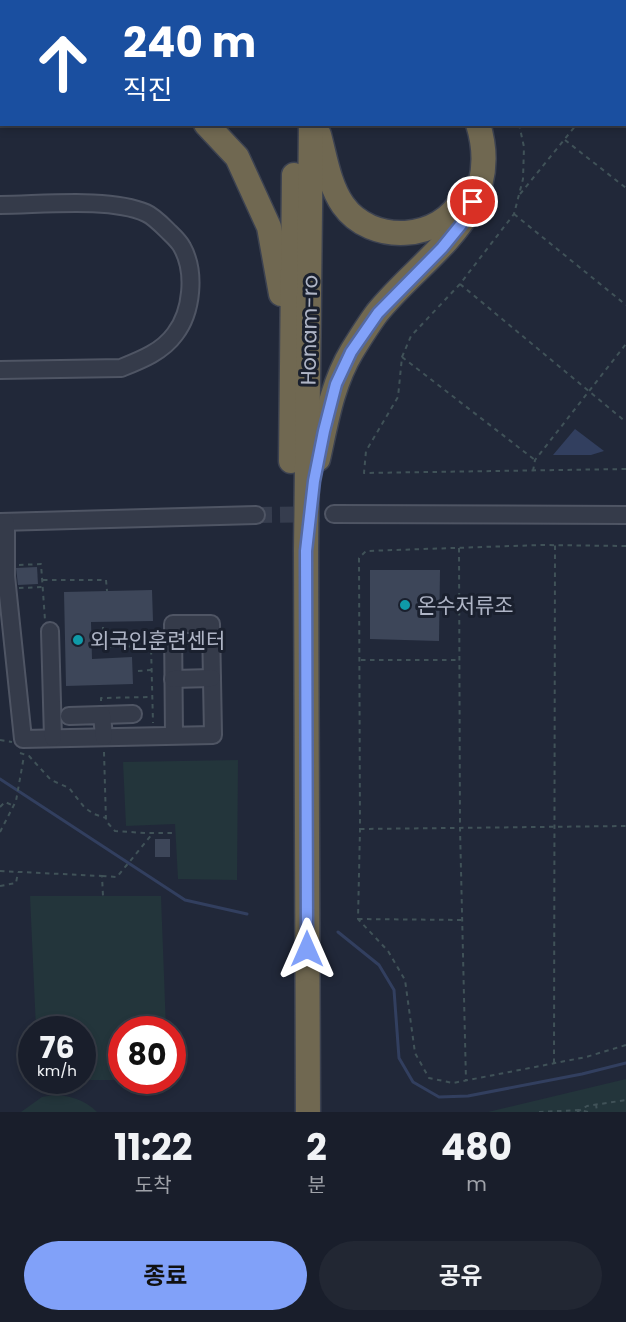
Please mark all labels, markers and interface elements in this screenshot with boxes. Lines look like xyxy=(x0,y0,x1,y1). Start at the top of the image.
text: 240 m xyxy=(123,13,256,72)
icon: ahead xyxy=(24,24,102,102)
text: 직진 xyxy=(123,71,173,108)
pin xyxy=(447,176,498,227)
icon: arrive xyxy=(456,185,489,218)
street label: Honam-ro xyxy=(294,275,324,385)
place label: 온수저류조 xyxy=(417,591,514,620)
marker: 온수저류조 xyxy=(398,598,412,612)
place label: 외국인훈련센터 xyxy=(90,626,225,655)
marker: 외국인훈련센터 xyxy=(71,633,85,647)
position arrow xyxy=(275,917,339,981)
speed limit sign: 80 xyxy=(108,1016,186,1094)
text: 76 xyxy=(39,1026,75,1069)
text: km/h xyxy=(37,1060,77,1081)
text: 11:22 xyxy=(114,1122,192,1173)
text: 2 xyxy=(306,1122,327,1173)
text: 480 xyxy=(441,1122,512,1173)
text: m xyxy=(466,1170,487,1198)
text: 도착 xyxy=(135,1171,172,1199)
text: 분 xyxy=(307,1171,326,1199)
button: 종료 xyxy=(24,1241,307,1310)
button: 공유 xyxy=(319,1241,602,1310)

